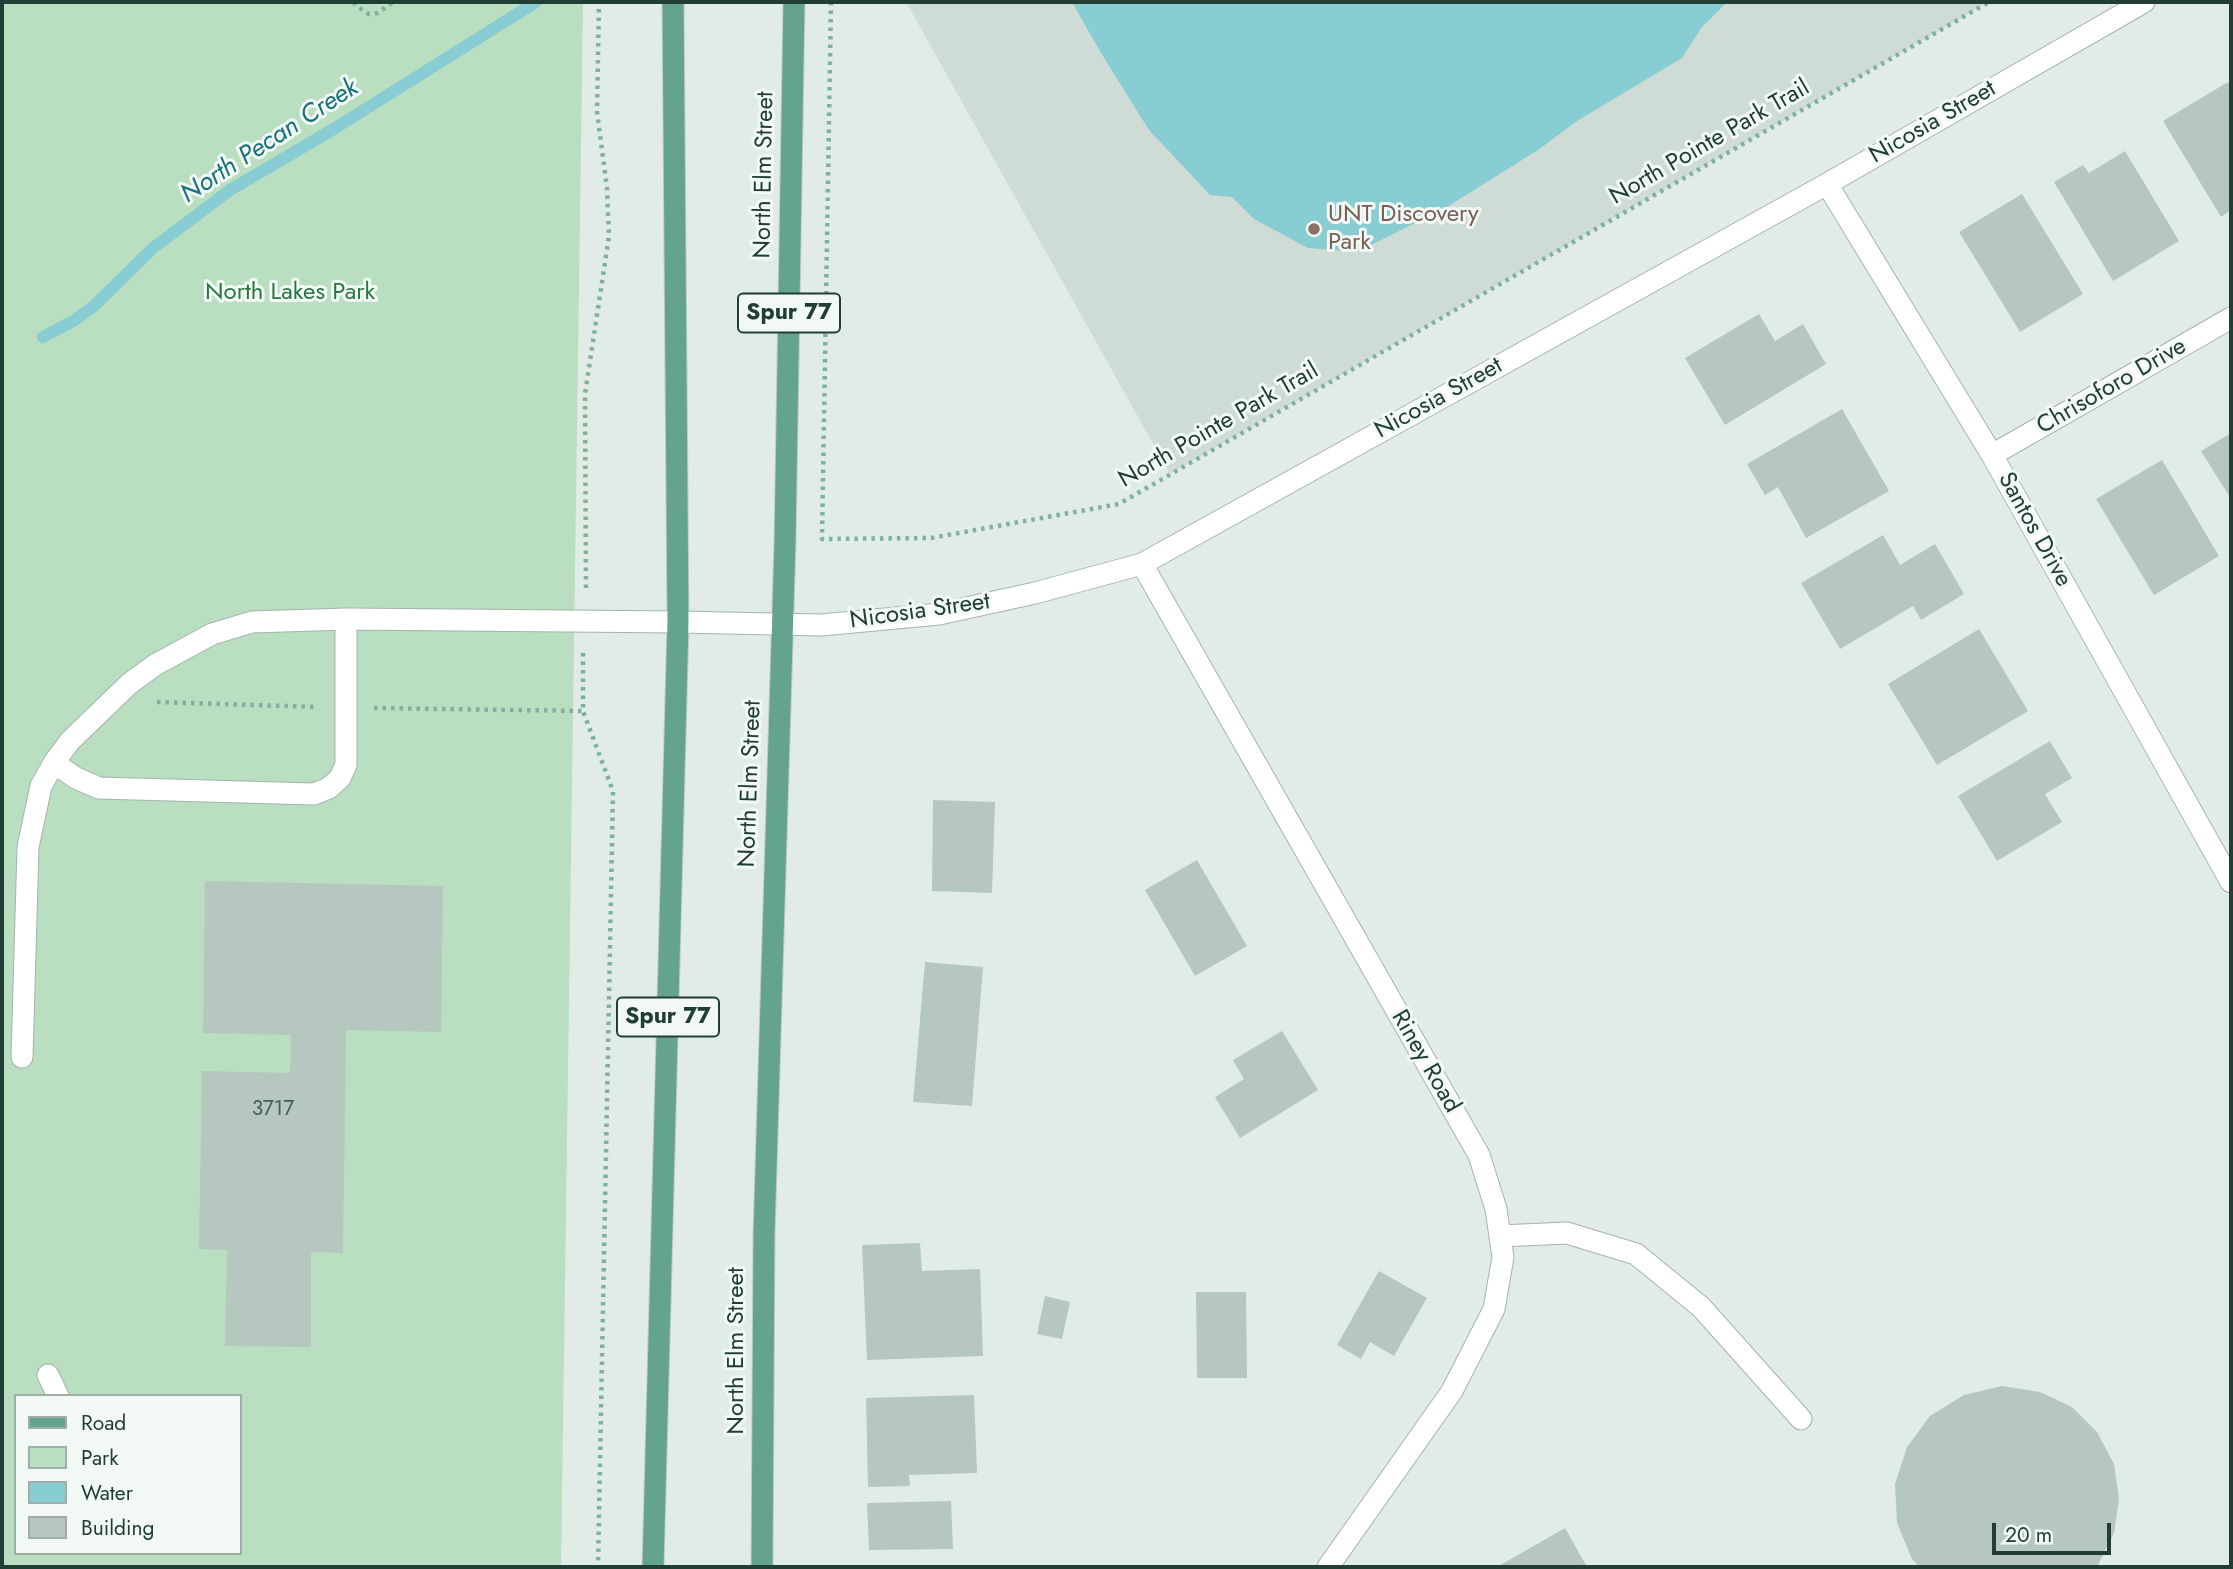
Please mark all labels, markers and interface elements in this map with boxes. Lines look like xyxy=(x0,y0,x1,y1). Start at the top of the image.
water label: North Pecan Creek xyxy=(175,73,365,211)
street label: North Pointe Park Trail xyxy=(1605,74,1815,212)
street label: Nicosia Street xyxy=(1865,75,2001,171)
street label: North Elm Street xyxy=(749,91,781,259)
place label: UNT Discovery Park xyxy=(1328,201,1479,257)
marker: UNT Discovery Park xyxy=(1306,221,1322,237)
park label: North Lakes Park xyxy=(205,279,375,307)
road number: Spur 77 xyxy=(738,294,840,332)
street label: Chrisoforo Drive xyxy=(2032,333,2192,441)
street label: Nicosia Street xyxy=(1370,352,1508,446)
street label: North Pointe Park Trail xyxy=(1114,357,1324,495)
street label: Santos Drive xyxy=(1991,468,2077,592)
street label: Nicosia Street xyxy=(848,588,992,636)
street label: North Elm Street xyxy=(734,700,768,868)
road number: Spur 77 xyxy=(617,998,719,1036)
street label: Riney Road xyxy=(1384,1006,1466,1118)
house number: 3717 xyxy=(252,1097,294,1123)
street label: North Elm Street xyxy=(723,1267,751,1435)
legend xyxy=(14,1394,242,1555)
text: Road xyxy=(81,1408,126,1438)
text: Park xyxy=(81,1443,118,1473)
text: Water xyxy=(81,1478,133,1508)
scale bar xyxy=(1995,1510,2114,1554)
text: Building xyxy=(81,1513,154,1543)
text: 20 m xyxy=(2005,1520,2052,1550)

